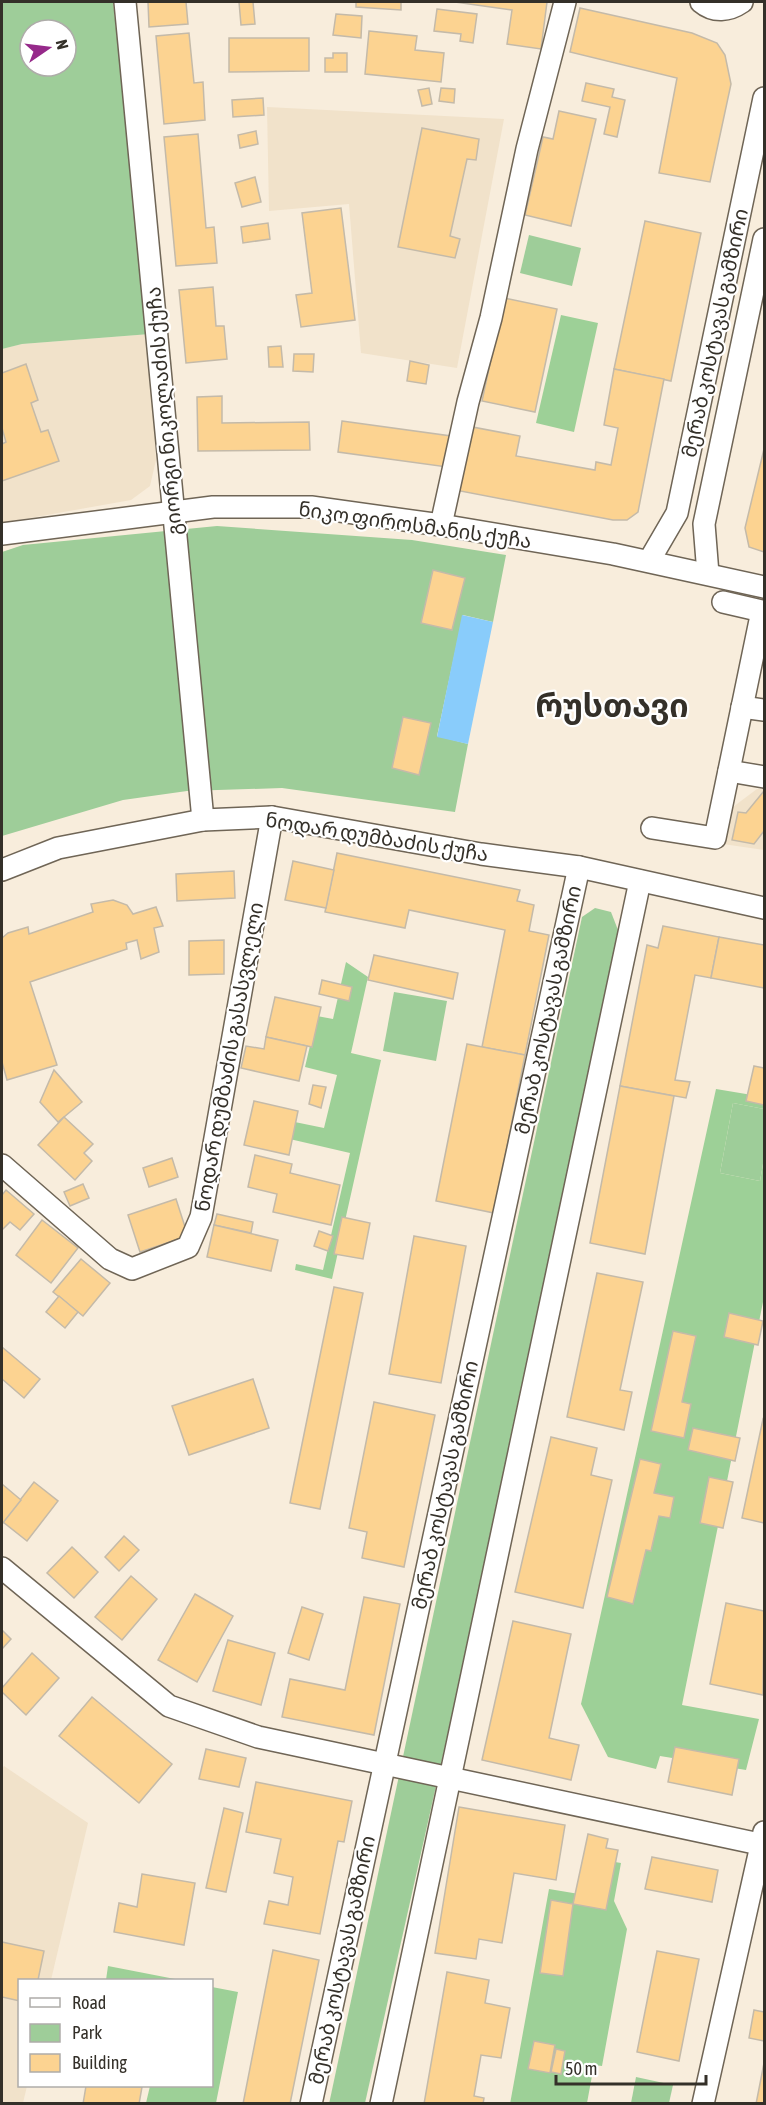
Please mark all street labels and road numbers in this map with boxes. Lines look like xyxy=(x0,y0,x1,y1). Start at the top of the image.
street label: მერაბ კოსტავას გამზირი xyxy=(677,206,753,460)
street label: გიორგი ნიკოლაძის ქუჩა xyxy=(141,286,188,536)
street label: ნიკო ფიროსმანის ქუჩა xyxy=(297,497,533,553)
street label: ნოდარ დუმბაძის ქუჩა xyxy=(264,808,490,867)
street label: მერაბ კოსტავას გამზირი xyxy=(510,883,586,1137)
street label: ნოდარ დუმბაძის გასასვლელი xyxy=(190,900,269,1214)
street label: მერაბ კოსტავას გამზირი xyxy=(407,1358,483,1612)
street label: მერაბ კოსტავას გამზირი xyxy=(304,1833,380,2087)

